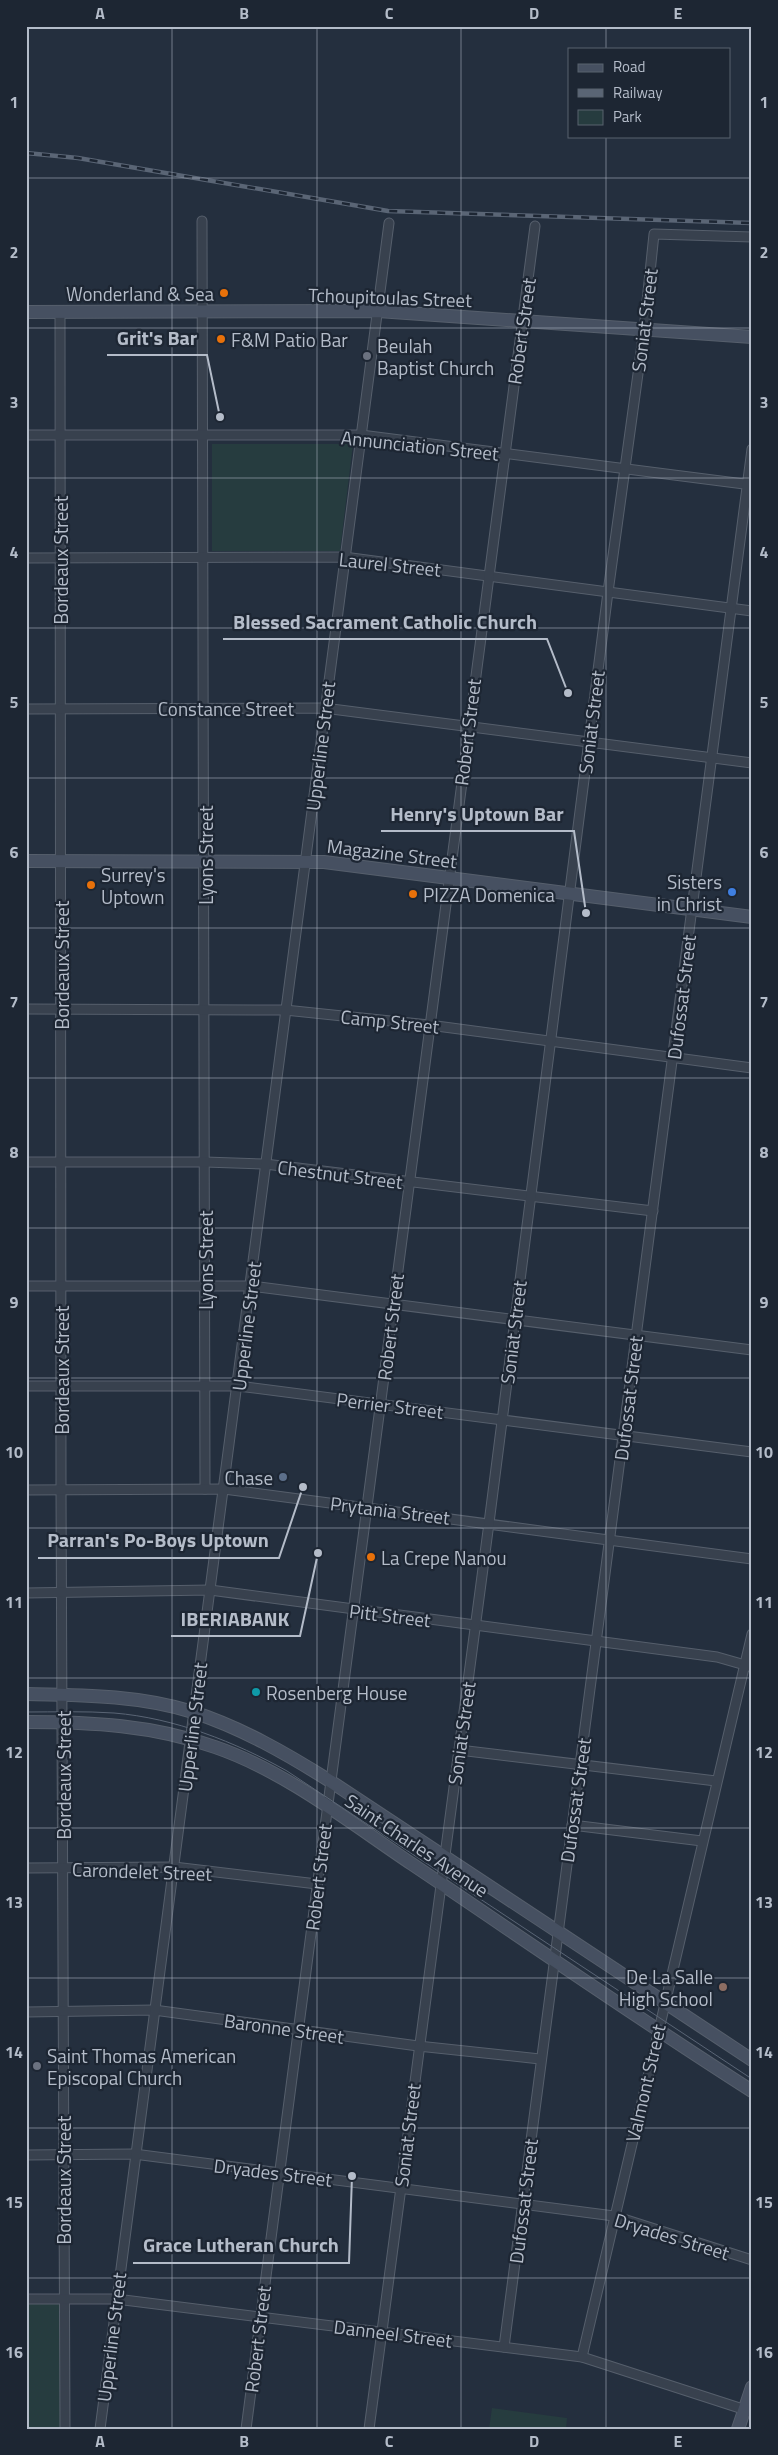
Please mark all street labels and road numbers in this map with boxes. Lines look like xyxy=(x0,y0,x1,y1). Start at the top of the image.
street label: Soniat Street xyxy=(623,266,665,373)
street label: Robert Street xyxy=(499,275,543,386)
street label: Tchoupitoulas Street xyxy=(308,280,473,314)
street label: Annunciation Street xyxy=(340,422,501,468)
street label: Bordeaux Street xyxy=(46,495,75,625)
street label: Laurel Street xyxy=(338,544,443,584)
street label: Soniat Street xyxy=(570,668,612,775)
street label: Robert Street xyxy=(446,677,488,787)
street label: Upperline Street xyxy=(298,679,342,812)
street label: Constance Street xyxy=(158,694,295,723)
street label: Lyons Street xyxy=(191,805,220,905)
street label: Magazine Street xyxy=(325,831,459,875)
street label: Bordeaux Street xyxy=(47,900,76,1030)
street label: Dufossat Street xyxy=(659,933,703,1061)
street label: Camp Street xyxy=(339,1001,441,1041)
street label: Chestnut Street xyxy=(276,1152,405,1196)
street label: Lyons Street xyxy=(191,1210,220,1310)
street label: Upperline Street xyxy=(224,1259,268,1392)
street label: Robert Street xyxy=(369,1272,411,1382)
street label: Soniat Street xyxy=(492,1278,534,1385)
street label: Bordeaux Street xyxy=(47,1305,76,1435)
street label: Dufossat Street xyxy=(606,1334,650,1462)
street label: Perrier Street xyxy=(335,1384,445,1426)
street label: Prytania Street xyxy=(329,1488,452,1532)
street label: Pitt Street xyxy=(348,1596,433,1634)
street label: Upperline Street xyxy=(170,1660,214,1793)
street label: Soniat Street xyxy=(439,1679,483,1787)
street label: Bordeaux Street xyxy=(49,1710,78,1840)
street label: Dufossat Street xyxy=(552,1736,598,1864)
street label: Saint Charles Avenue xyxy=(339,1786,495,1904)
street label: Robert Street xyxy=(297,1822,339,1932)
street label: Carondelet Street xyxy=(72,1854,213,1888)
street label: Baronne Street xyxy=(222,2005,346,2051)
street label: Valmont Street xyxy=(617,2021,673,2145)
street label: Soniat Street xyxy=(386,2081,428,2188)
street label: Bordeaux Street xyxy=(49,2115,78,2245)
street label: Dufossat Street xyxy=(501,2137,545,2265)
street label: Dryades Street xyxy=(212,2150,334,2194)
street label: Dryades Street xyxy=(611,2205,733,2267)
street label: Upperline Street xyxy=(89,2270,133,2403)
street label: Robert Street xyxy=(236,2284,278,2394)
street label: Danneel Street xyxy=(332,2311,454,2355)

